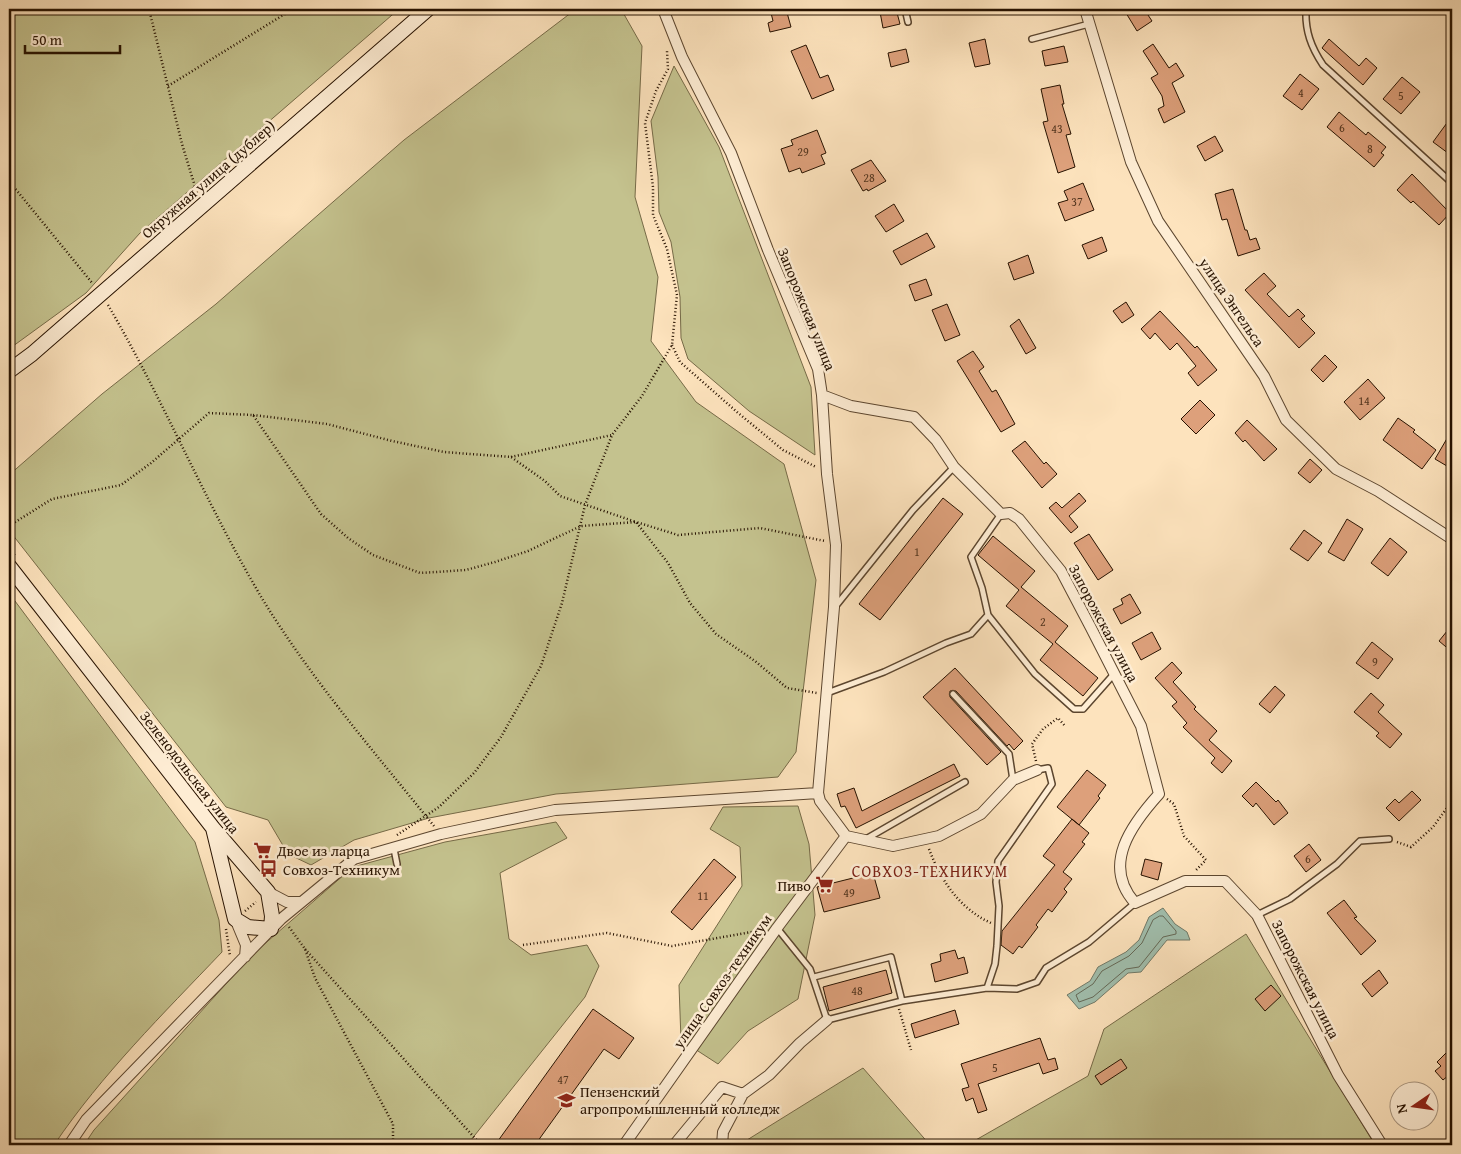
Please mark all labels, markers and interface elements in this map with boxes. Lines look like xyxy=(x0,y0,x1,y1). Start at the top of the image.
scale bar xyxy=(25,22,120,54)
text: 50 m xyxy=(32,29,63,50)
house number: 4 xyxy=(1298,84,1304,101)
house number: 5 xyxy=(1398,87,1404,104)
street label: Окружная улица (дублер) xyxy=(137,115,279,243)
house number: 6 xyxy=(1339,119,1345,136)
house number: 43 xyxy=(1051,120,1063,137)
house number: 8 xyxy=(1367,140,1373,157)
house number: 29 xyxy=(797,143,809,160)
house number: 28 xyxy=(863,169,875,186)
house number: 37 xyxy=(1071,193,1083,210)
street label: Запорожская улица xyxy=(773,244,842,374)
street label: улица Энгельса xyxy=(1194,252,1270,352)
house number: 14 xyxy=(1358,392,1370,409)
house number: 1 xyxy=(914,543,920,560)
street label: Запорожская улица xyxy=(1064,560,1144,686)
house number: 2 xyxy=(1040,613,1046,630)
house number: 9 xyxy=(1372,653,1378,670)
street label: Зеленодольская улица xyxy=(135,706,245,838)
supermarket icon: Двое из ларца xyxy=(253,840,273,860)
place label: Двое из ларца xyxy=(276,840,371,861)
house number: 6 xyxy=(1305,850,1311,867)
bus stop icon: Совхоз-Техникум xyxy=(259,859,279,879)
place label: Совхоз-Техникум xyxy=(283,859,400,880)
district label: СОВХОЗ-ТЕХНИКУМ xyxy=(852,859,1008,883)
place label: Пиво xyxy=(777,875,811,896)
supermarket icon: Пиво xyxy=(815,875,835,895)
house number: 49 xyxy=(843,884,855,901)
house number: 11 xyxy=(697,887,709,904)
street label: улица Совхоз-техникум xyxy=(667,909,777,1053)
street label: Запорожская улица xyxy=(1267,916,1345,1043)
house number: 48 xyxy=(851,982,863,999)
house number: 5 xyxy=(992,1059,998,1076)
house number: 47 xyxy=(557,1071,569,1088)
place label: Пензенский агропромышленный колледж xyxy=(580,1081,780,1119)
north arrow xyxy=(1388,1082,1438,1132)
school or university icon: Пензенский агропромышленный колледж xyxy=(556,1090,576,1110)
text: N xyxy=(1390,1101,1412,1116)

